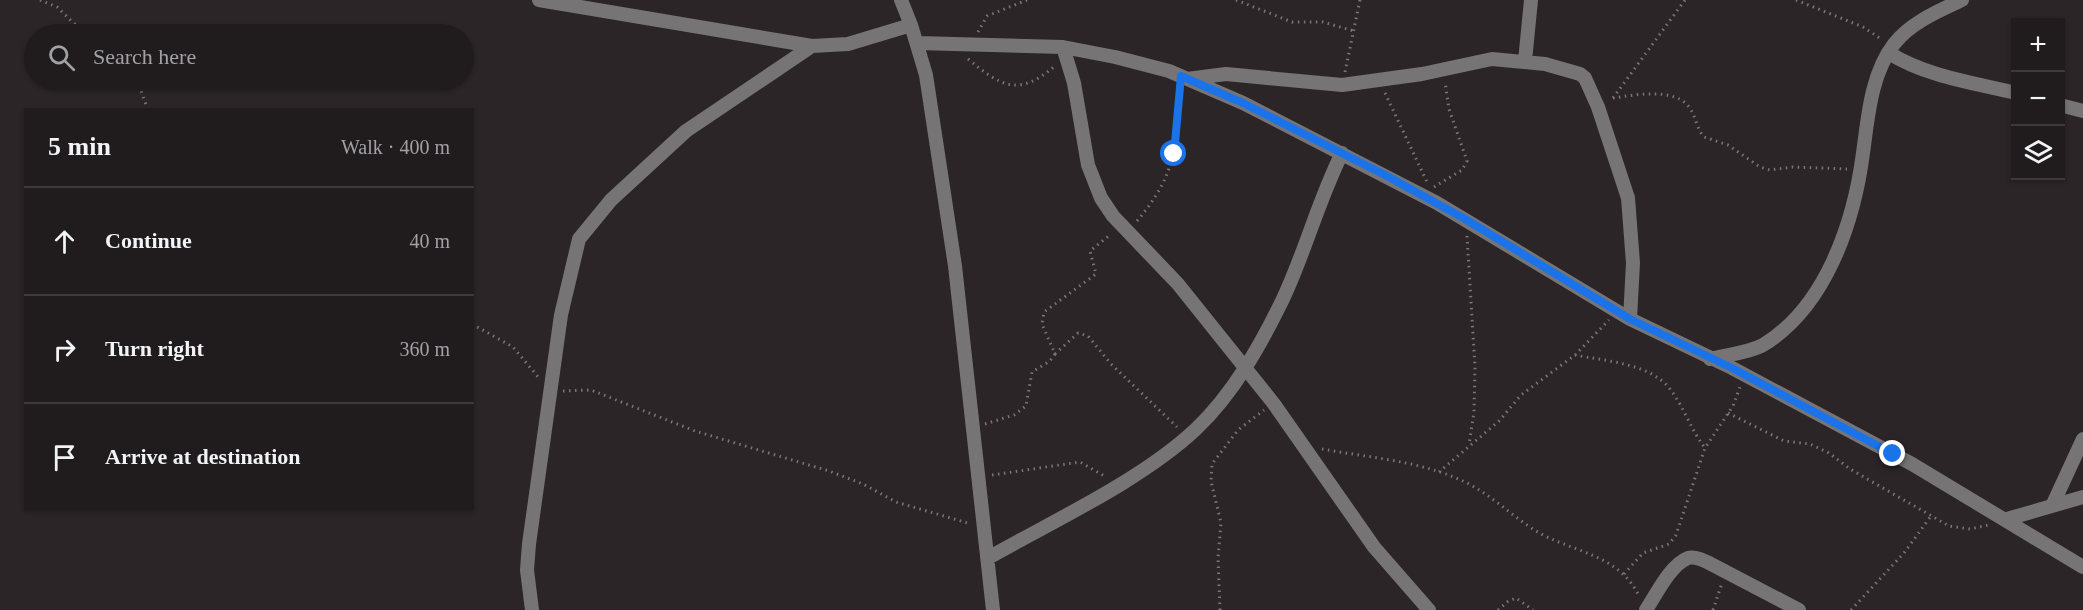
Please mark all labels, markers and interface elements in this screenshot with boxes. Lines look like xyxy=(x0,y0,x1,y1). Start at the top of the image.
map controls xyxy=(2011,18,2065,180)
button: + xyxy=(2011,18,2065,72)
search box xyxy=(24,24,474,90)
icon: search xyxy=(45,41,78,74)
text: Search here xyxy=(93,44,196,69)
button: − xyxy=(2011,72,2065,126)
button: layers xyxy=(2011,126,2065,180)
text: 5 min xyxy=(48,132,111,161)
text: Walk · 400 m xyxy=(341,136,450,158)
route start xyxy=(1160,140,1186,166)
icon: ahead xyxy=(48,225,81,258)
text: Continue xyxy=(105,228,192,253)
text: 40 m xyxy=(409,230,450,252)
icon: right xyxy=(48,333,81,366)
text: Turn right xyxy=(105,336,204,361)
text: 360 m xyxy=(399,338,450,360)
route end xyxy=(1879,440,1905,466)
icon: arrive xyxy=(48,441,81,474)
text: Arrive at destination xyxy=(105,444,301,469)

